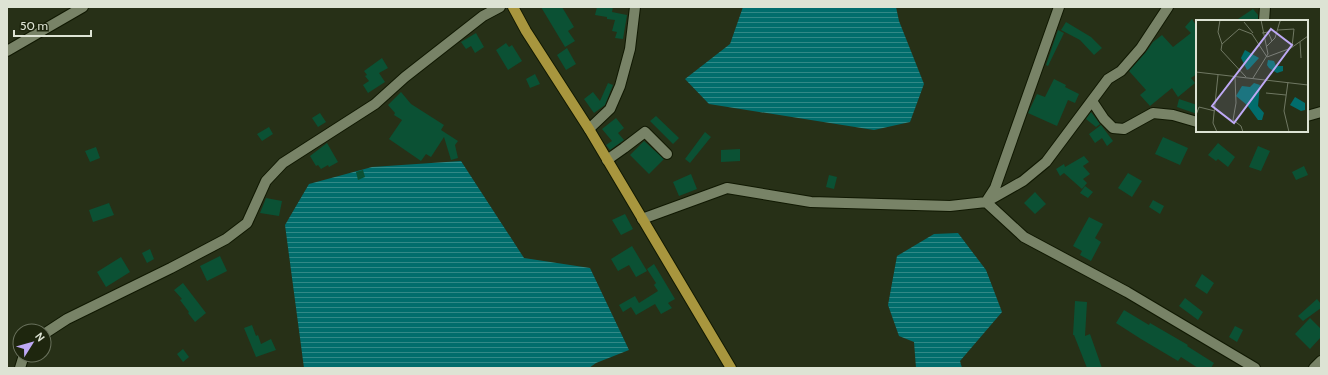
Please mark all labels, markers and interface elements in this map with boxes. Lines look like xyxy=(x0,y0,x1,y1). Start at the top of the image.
scale bar xyxy=(14,12,91,38)
text: 50 m xyxy=(20,18,48,33)
inset map xyxy=(1196,20,1308,132)
north arrow xyxy=(12,323,52,363)
text: N xyxy=(32,330,48,344)

